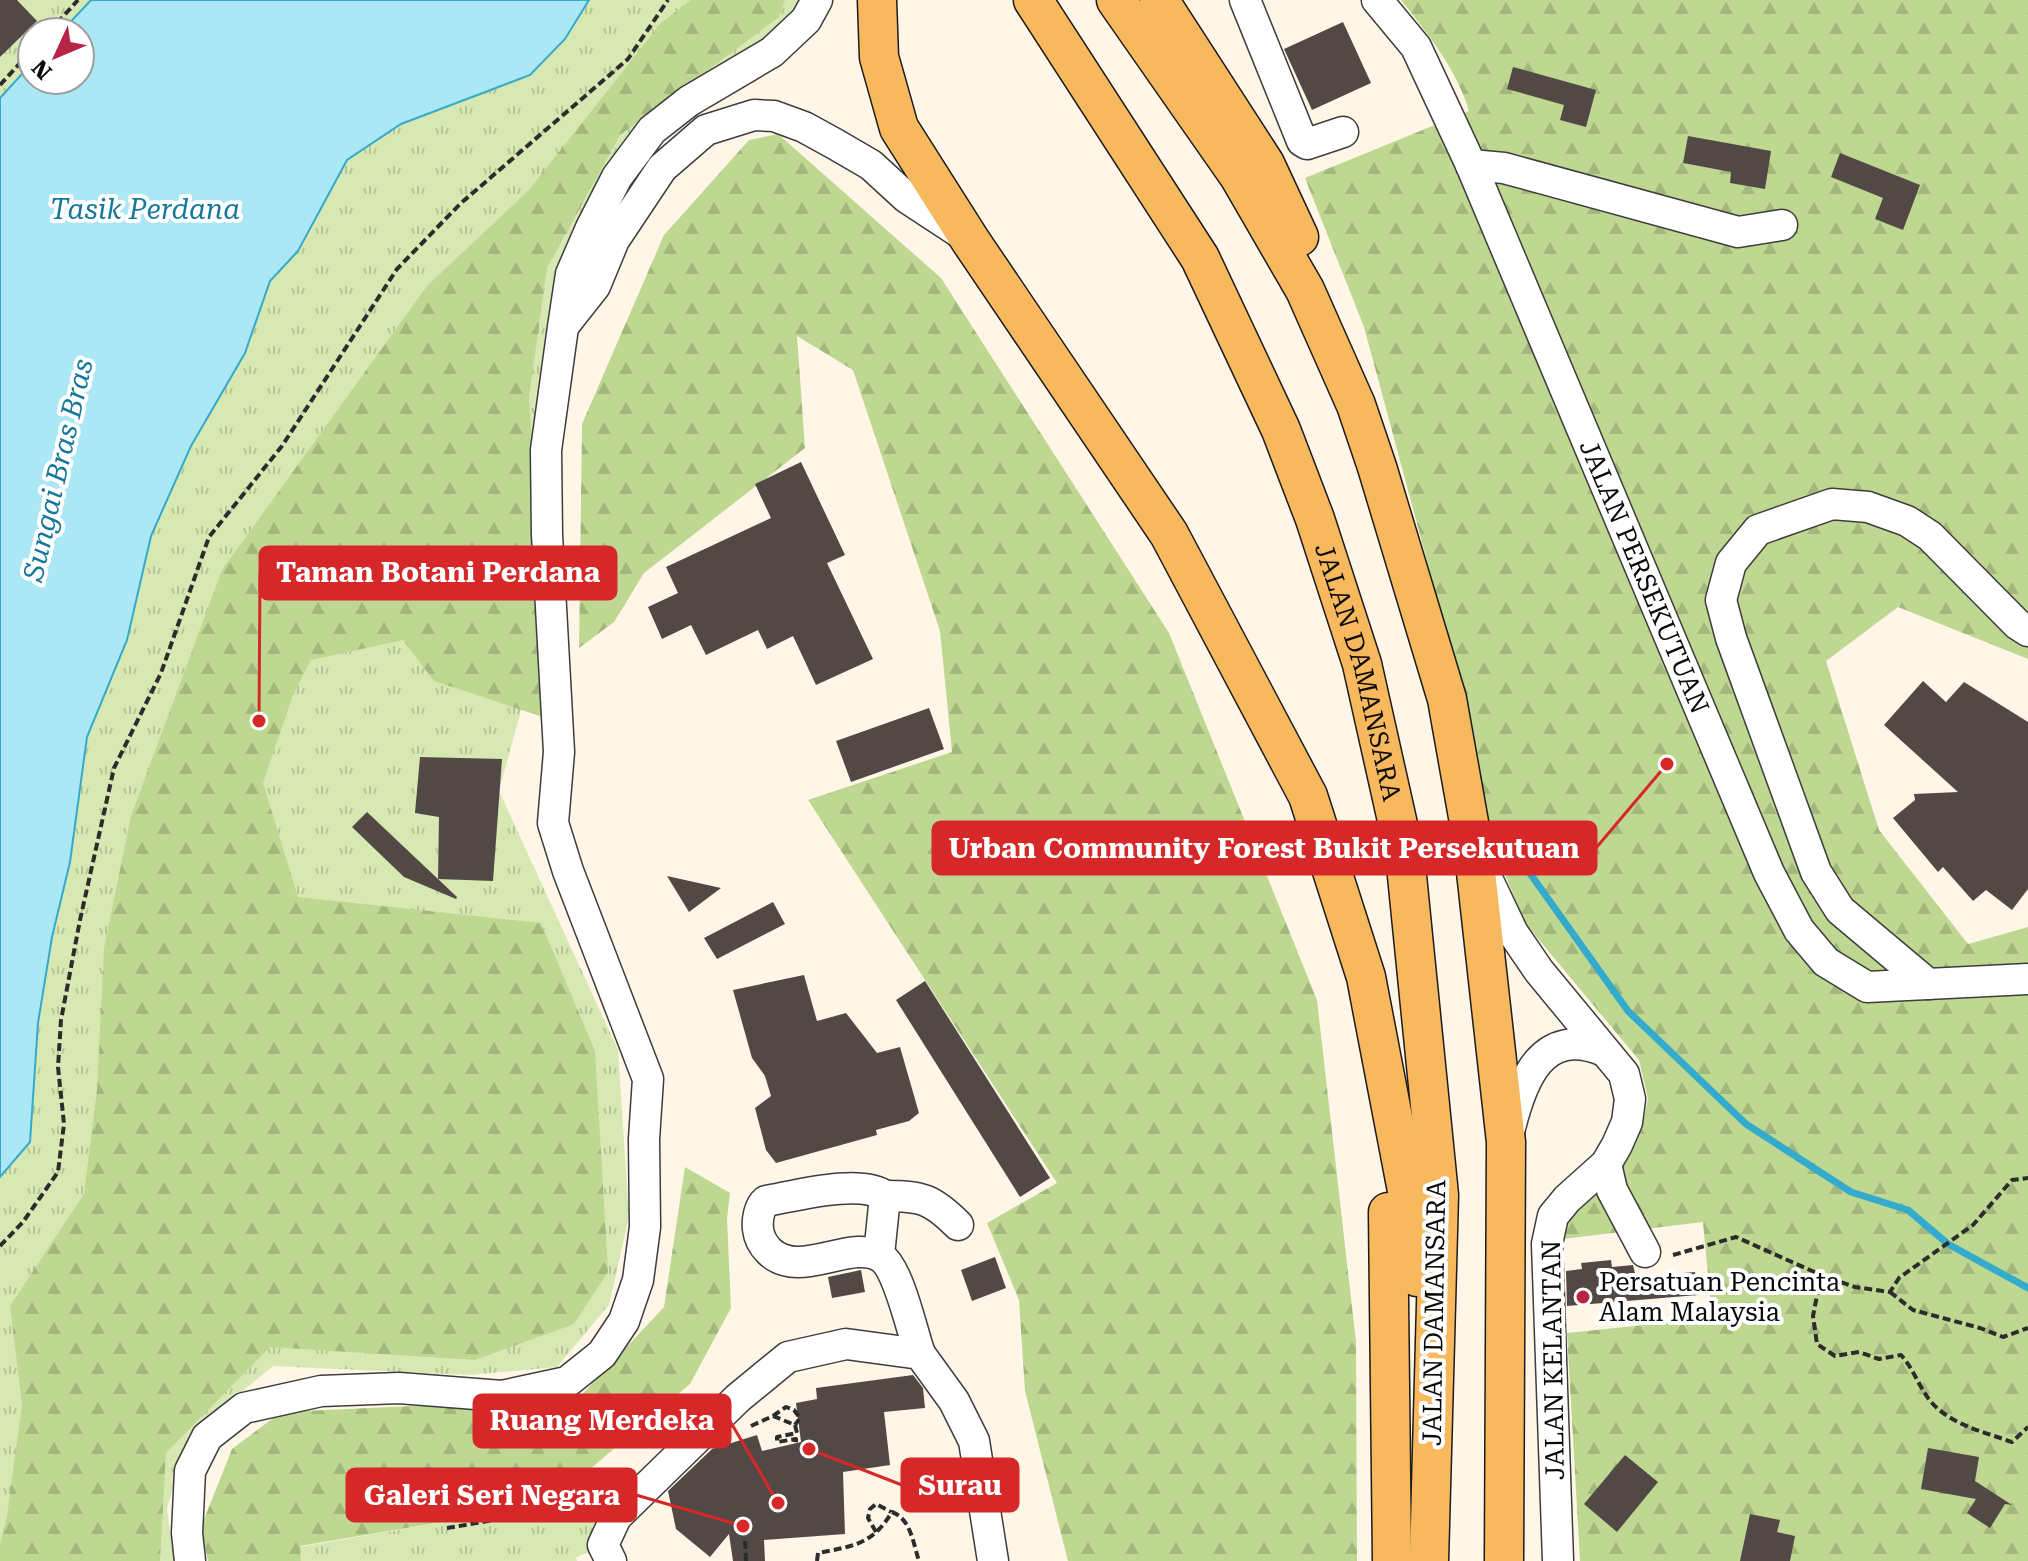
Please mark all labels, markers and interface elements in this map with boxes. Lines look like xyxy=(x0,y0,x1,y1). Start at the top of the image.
north arrow xyxy=(16,16,96,96)
text: N xyxy=(27,55,57,84)
water label: Tasik Perdana xyxy=(50,193,240,226)
water label: Sungai Bras Bras xyxy=(16,356,100,585)
street label: JALAN PERSEKUTUAN xyxy=(1573,435,1715,718)
street label: JALAN DAMANSARA xyxy=(1309,539,1407,804)
callout: Taman Botani Perdana xyxy=(260,547,616,599)
text: Taman Botani Perdana xyxy=(276,556,601,589)
callout: Urban Community Forest Bukit Persekutuan xyxy=(933,822,1596,874)
text: Urban Community Forest Bukit Persekutuan xyxy=(949,832,1580,865)
street label: JALAN DAMANSARA xyxy=(1417,1180,1451,1446)
street label: JALAN KELANTAN xyxy=(1536,1240,1570,1480)
place label: Persatuan Pencinta Alam Malaysia xyxy=(1599,1267,1840,1327)
marker: Persatuan Pencinta Alam Malaysia xyxy=(1574,1288,1592,1306)
callout: Ruang Merdeka xyxy=(474,1395,730,1447)
text: Ruang Merdeka xyxy=(490,1404,715,1437)
callout: Surau xyxy=(902,1459,1018,1511)
callout: Galeri Seri Negara xyxy=(347,1469,636,1521)
text: Surau xyxy=(918,1469,1002,1502)
text: Galeri Seri Negara xyxy=(364,1479,621,1512)

